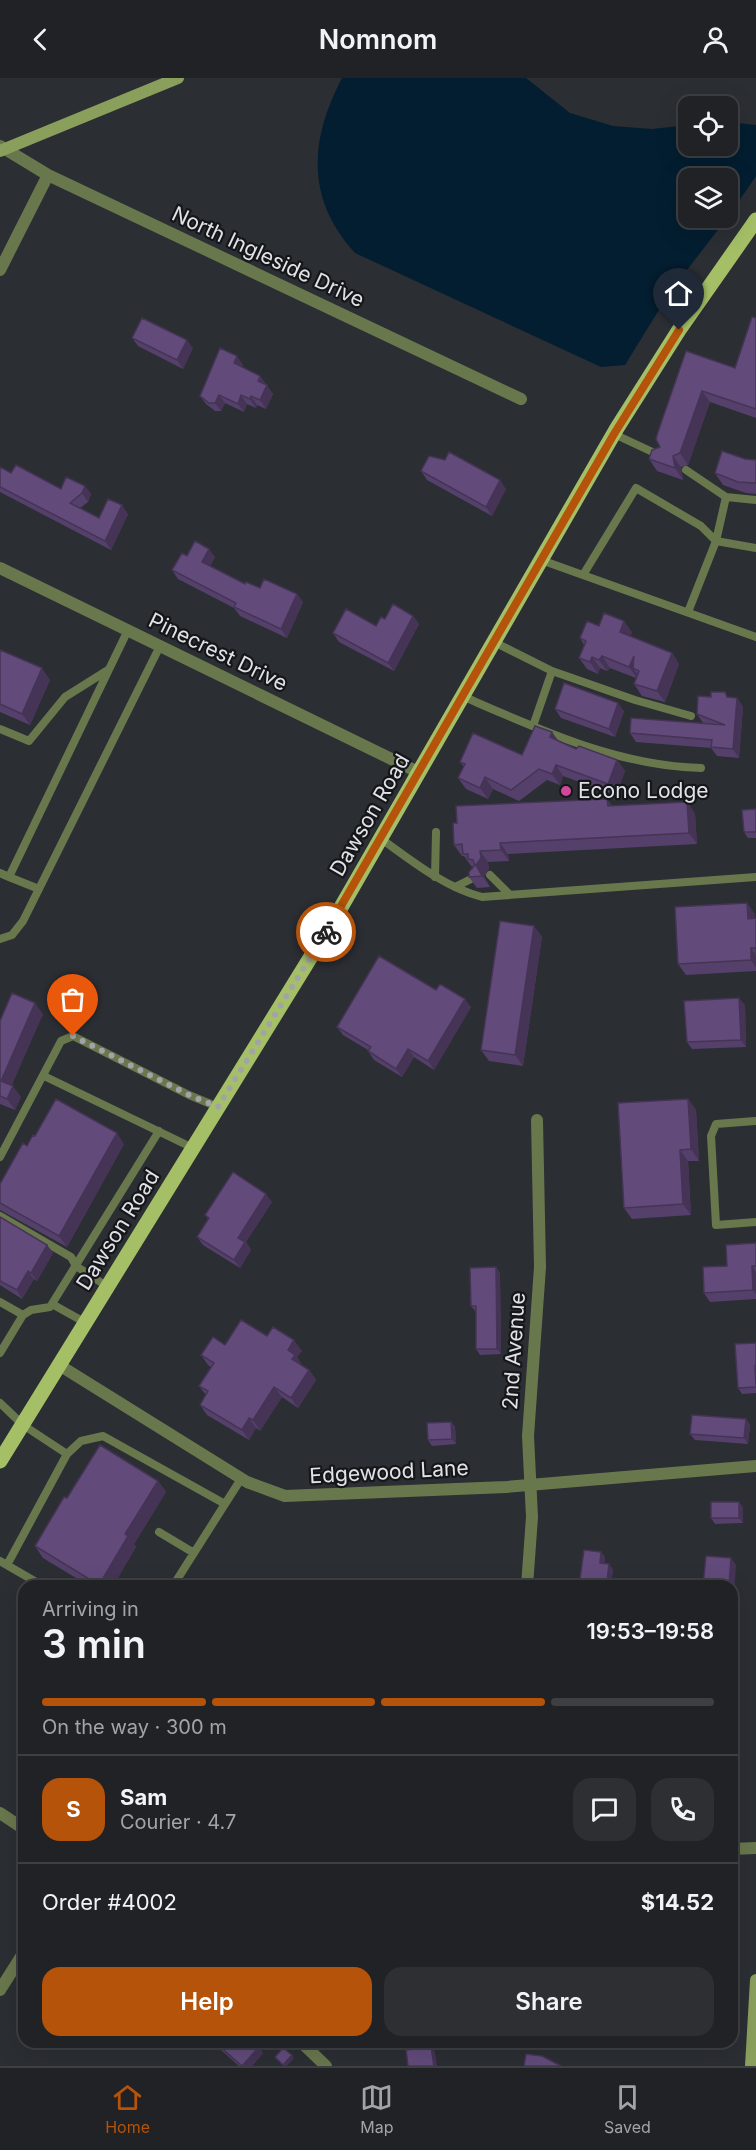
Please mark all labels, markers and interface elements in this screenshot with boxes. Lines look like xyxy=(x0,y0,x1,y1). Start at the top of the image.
icon: back xyxy=(24,23,57,56)
text: Nomnom xyxy=(319,23,437,56)
icon: person xyxy=(699,23,732,56)
map controls xyxy=(678,96,738,228)
button: locate xyxy=(678,96,738,156)
button: layers xyxy=(678,168,738,228)
street label: North Ingleside Drive xyxy=(168,201,368,312)
pin xyxy=(653,268,704,330)
icon: home xyxy=(662,277,695,310)
street label: Pinecrest Drive xyxy=(145,607,292,696)
street label: Dawson Road xyxy=(325,749,415,880)
place label: Econo Lodge xyxy=(578,778,709,803)
marker: Econo Lodge xyxy=(559,784,573,798)
courier xyxy=(296,902,356,962)
icon: bike xyxy=(310,916,343,949)
pin xyxy=(47,974,98,1036)
icon: bag xyxy=(56,983,89,1016)
street label: Dawson Road xyxy=(71,1165,164,1294)
street label: 2nd Avenue xyxy=(497,1291,530,1411)
street label: Edgewood Lane xyxy=(309,1455,469,1488)
text: Arriving in xyxy=(42,1597,139,1621)
text: 19:53–19:58 xyxy=(586,1618,714,1644)
text: 3 min xyxy=(42,1620,146,1667)
text: On the way · 300 m xyxy=(42,1715,227,1739)
button: chat xyxy=(573,1778,636,1841)
button: phone xyxy=(651,1778,714,1841)
text: Sam xyxy=(120,1784,167,1810)
text: S xyxy=(66,1796,81,1822)
text: Courier · 4.7 xyxy=(120,1810,236,1834)
text: Order #4002 xyxy=(42,1889,177,1915)
text: $14.52 xyxy=(641,1889,714,1915)
button: Help xyxy=(42,1967,372,2036)
button: Share xyxy=(384,1967,714,2036)
tab: Home xyxy=(105,2081,150,2137)
tab: Map xyxy=(360,2081,394,2137)
tab: Saved xyxy=(604,2081,651,2137)

